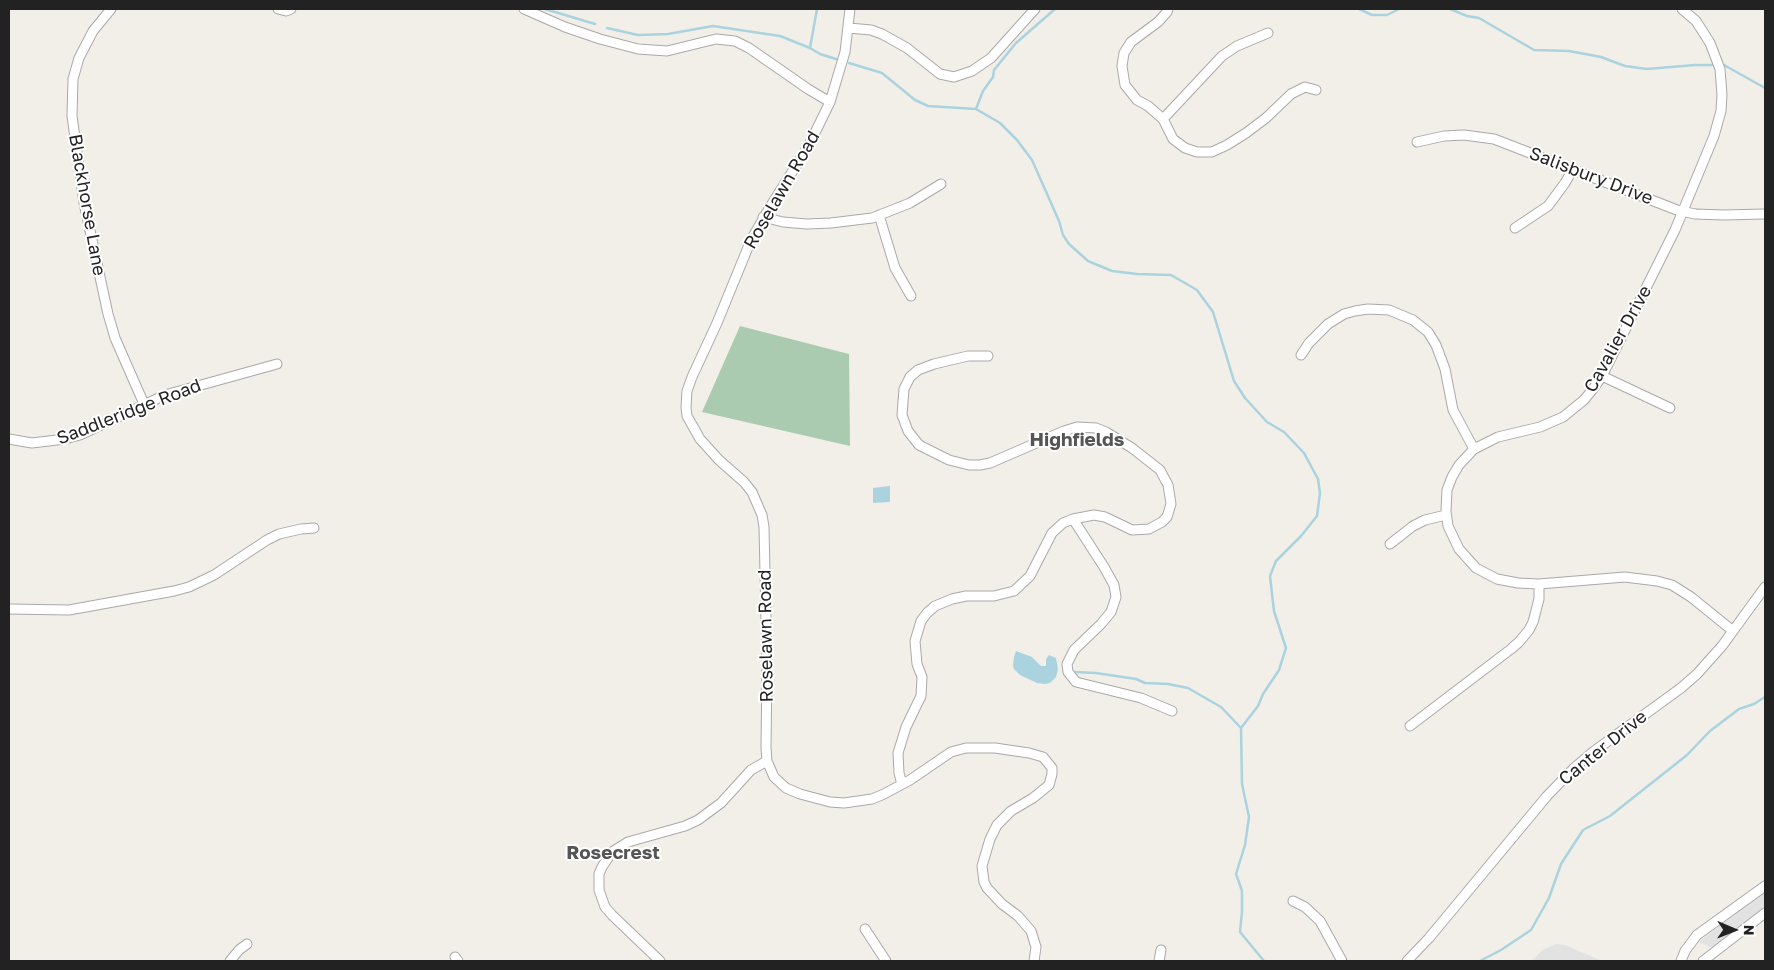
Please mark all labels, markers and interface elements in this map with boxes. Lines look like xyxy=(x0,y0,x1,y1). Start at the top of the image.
street label: Roselawn Road xyxy=(739,127,825,253)
street label: Blackhorse Lane xyxy=(64,132,110,278)
street label: Salisbury Drive xyxy=(1526,143,1656,209)
street label: Cavalier Drive xyxy=(1580,282,1656,396)
street label: Saddleridge Road xyxy=(54,375,204,449)
district label: Highfields xyxy=(1030,429,1124,451)
street label: Roselawn Road xyxy=(754,569,778,703)
street label: Canter Drive xyxy=(1555,706,1651,790)
district label: Rosecrest xyxy=(566,842,660,864)
north arrow xyxy=(1709,905,1759,955)
text: N xyxy=(1741,925,1758,936)

